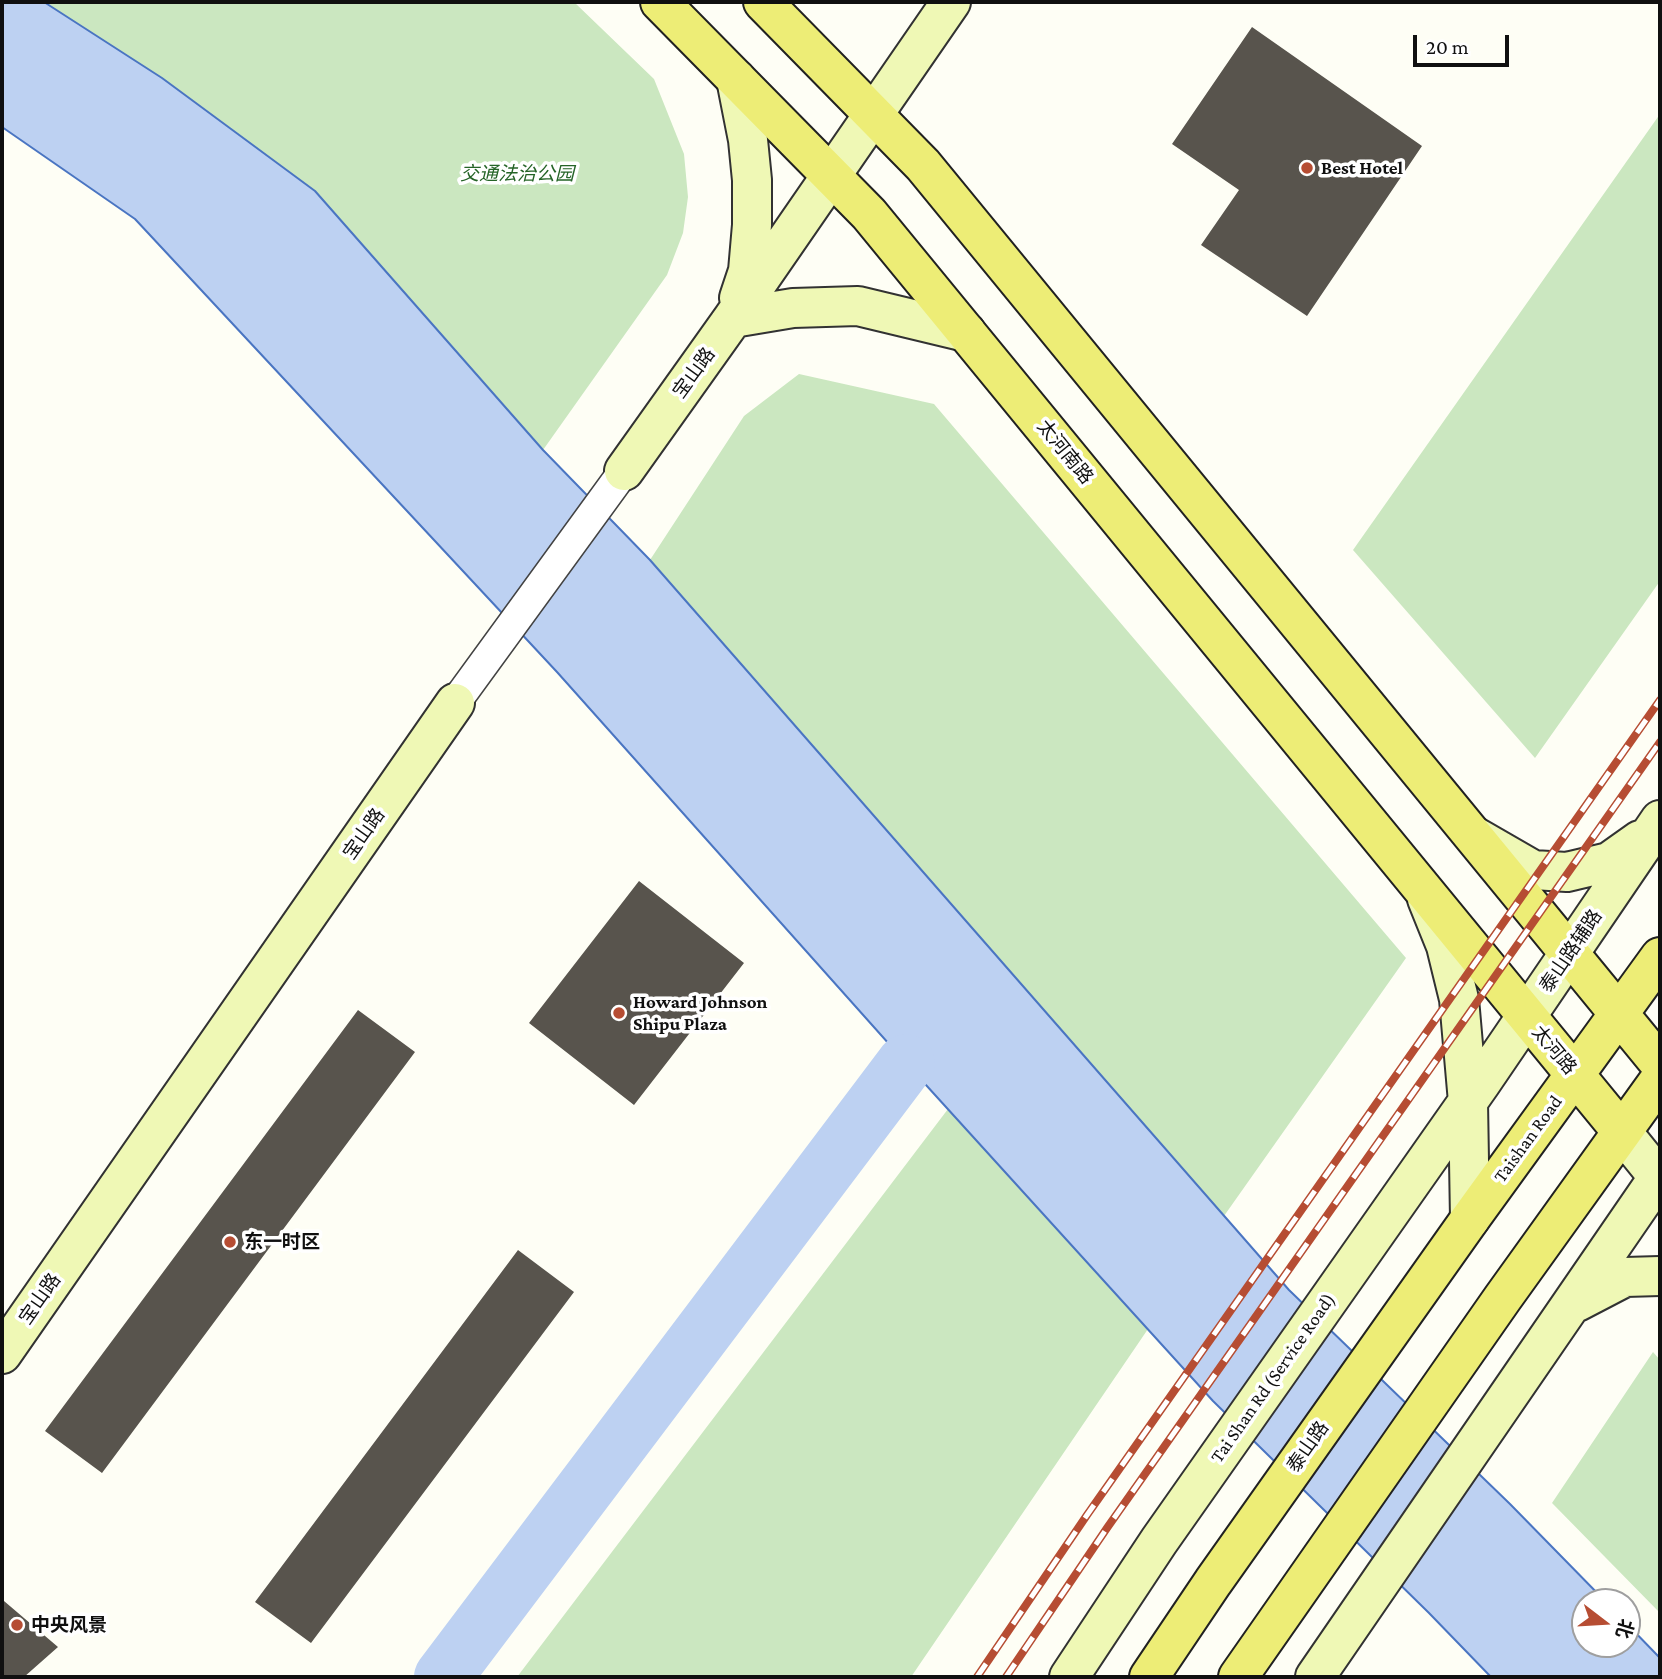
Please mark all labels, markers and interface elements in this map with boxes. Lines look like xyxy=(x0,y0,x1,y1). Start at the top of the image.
scale bar xyxy=(1417,21,1513,65)
text: 20 m xyxy=(1426,35,1469,59)
place label: Best Hotel xyxy=(1321,157,1403,179)
marker: Best Hotel xyxy=(1299,160,1315,176)
park label: 交通法治公园 xyxy=(460,163,574,185)
street label: 宝山路 xyxy=(668,343,720,403)
street label: 太河南路 xyxy=(1032,415,1098,489)
street label: 宝山路 xyxy=(338,804,390,864)
street label: 泰山路辅路 xyxy=(1535,905,1607,997)
place label: Howard Johnson Shipu Plaza xyxy=(633,991,768,1035)
marker: Howard Johnson Shipu Plaza xyxy=(611,1005,627,1021)
street label: 太河路 xyxy=(1527,1021,1581,1079)
street label: Taishan Road xyxy=(1489,1091,1567,1187)
place label: 东一时区 xyxy=(244,1231,320,1253)
marker: 东一时区 xyxy=(222,1234,238,1250)
street label: 宝山路 xyxy=(14,1269,66,1329)
street label: Tai Shan Rd (Service Road) xyxy=(1206,1289,1340,1467)
street label: 泰山路 xyxy=(1282,1417,1334,1477)
north arrow xyxy=(1571,1588,1641,1658)
place label: 中央风景 xyxy=(31,1614,107,1636)
marker: 中央风景 xyxy=(9,1617,25,1633)
text: 北 xyxy=(1612,1617,1637,1641)

